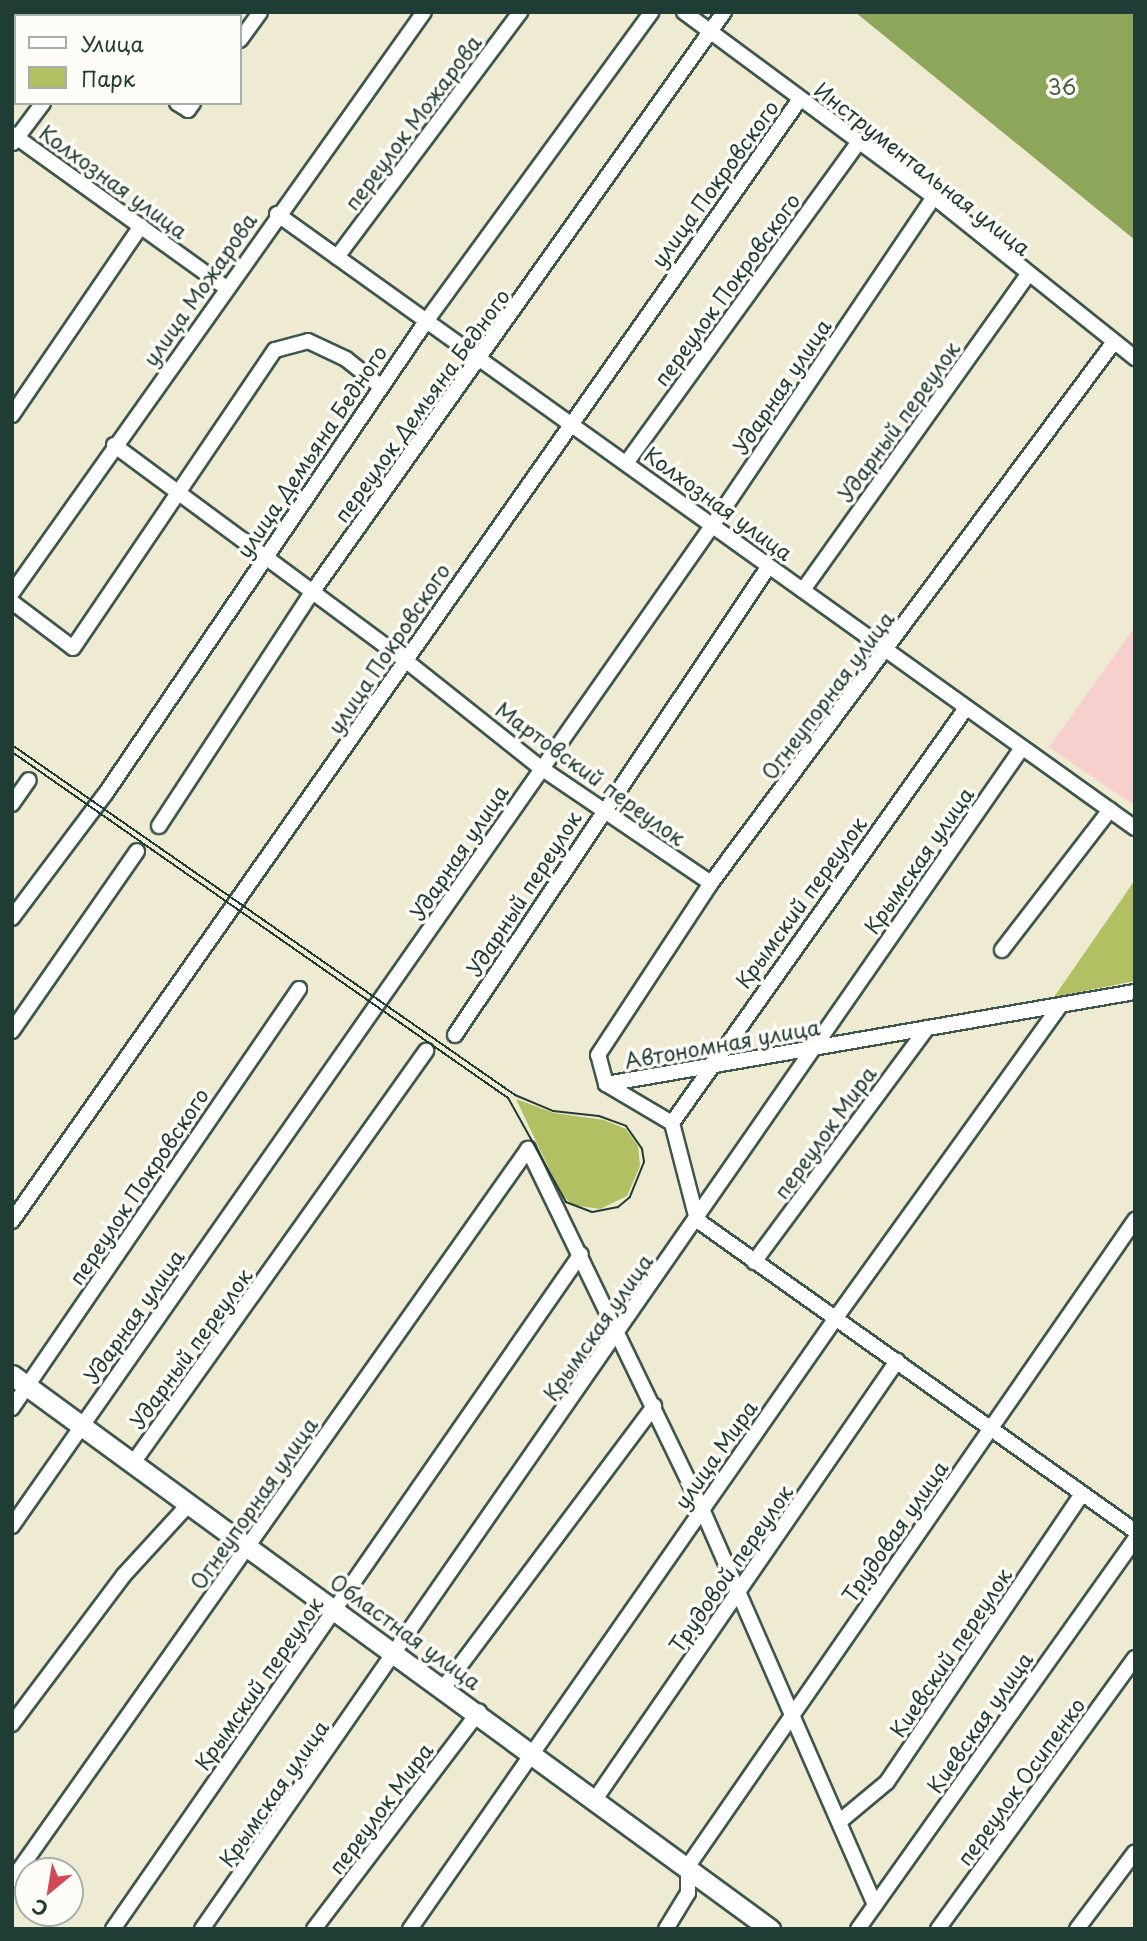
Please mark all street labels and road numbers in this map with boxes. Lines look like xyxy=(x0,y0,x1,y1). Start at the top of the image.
street label: переулок Можарова xyxy=(338,30,486,214)
street label: Инструментальная улица xyxy=(810,76,1036,260)
street label: улица Покровского xyxy=(645,94,783,272)
street label: Колхозная улица xyxy=(35,119,193,243)
street label: переулок Покровского xyxy=(647,188,805,390)
street label: улица Можарова xyxy=(137,208,261,370)
street label: переулок Демьяна Бедного xyxy=(328,283,514,527)
street label: Ударная улица xyxy=(726,313,836,459)
street label: Ударный переулок xyxy=(831,336,965,506)
street label: улица Демьяна Бедного xyxy=(230,340,392,562)
street label: Колхозная улица xyxy=(640,441,798,565)
street label: улица Покровского xyxy=(321,557,455,739)
street label: Огнеупорная улица xyxy=(755,605,899,785)
street label: Мартовский переулок xyxy=(491,696,691,850)
street label: Ударная улица xyxy=(403,779,513,925)
street label: Крымская улица xyxy=(858,781,978,939)
street label: Ударный переулок xyxy=(460,806,586,980)
street label: Крымский переулок xyxy=(729,811,871,993)
street label: Автономная улица xyxy=(622,1013,822,1073)
street label: переулок Мира xyxy=(767,1060,881,1204)
street label: переулок Покровского xyxy=(63,1083,213,1289)
street label: Ударная улица xyxy=(77,1244,189,1388)
street label: Крымская улица xyxy=(537,1248,657,1406)
street label: Ударный переулок xyxy=(123,1263,257,1433)
street label: улица Мира xyxy=(668,1394,762,1514)
street label: Огнеупорная улица xyxy=(184,1412,322,1594)
street label: Трудовая улица xyxy=(836,1455,952,1607)
street label: Трудовой переулок xyxy=(663,1479,797,1657)
street label: Киевский переулок xyxy=(884,1563,1016,1741)
street label: Областная улица xyxy=(325,1567,487,1695)
street label: Крымский переулок xyxy=(189,1591,327,1775)
street label: Киевская улица xyxy=(921,1646,1037,1798)
street label: переулок Осипенко xyxy=(950,1692,1090,1870)
street label: Крымская улица xyxy=(213,1714,333,1872)
street label: переулок Мира xyxy=(322,1737,438,1879)

